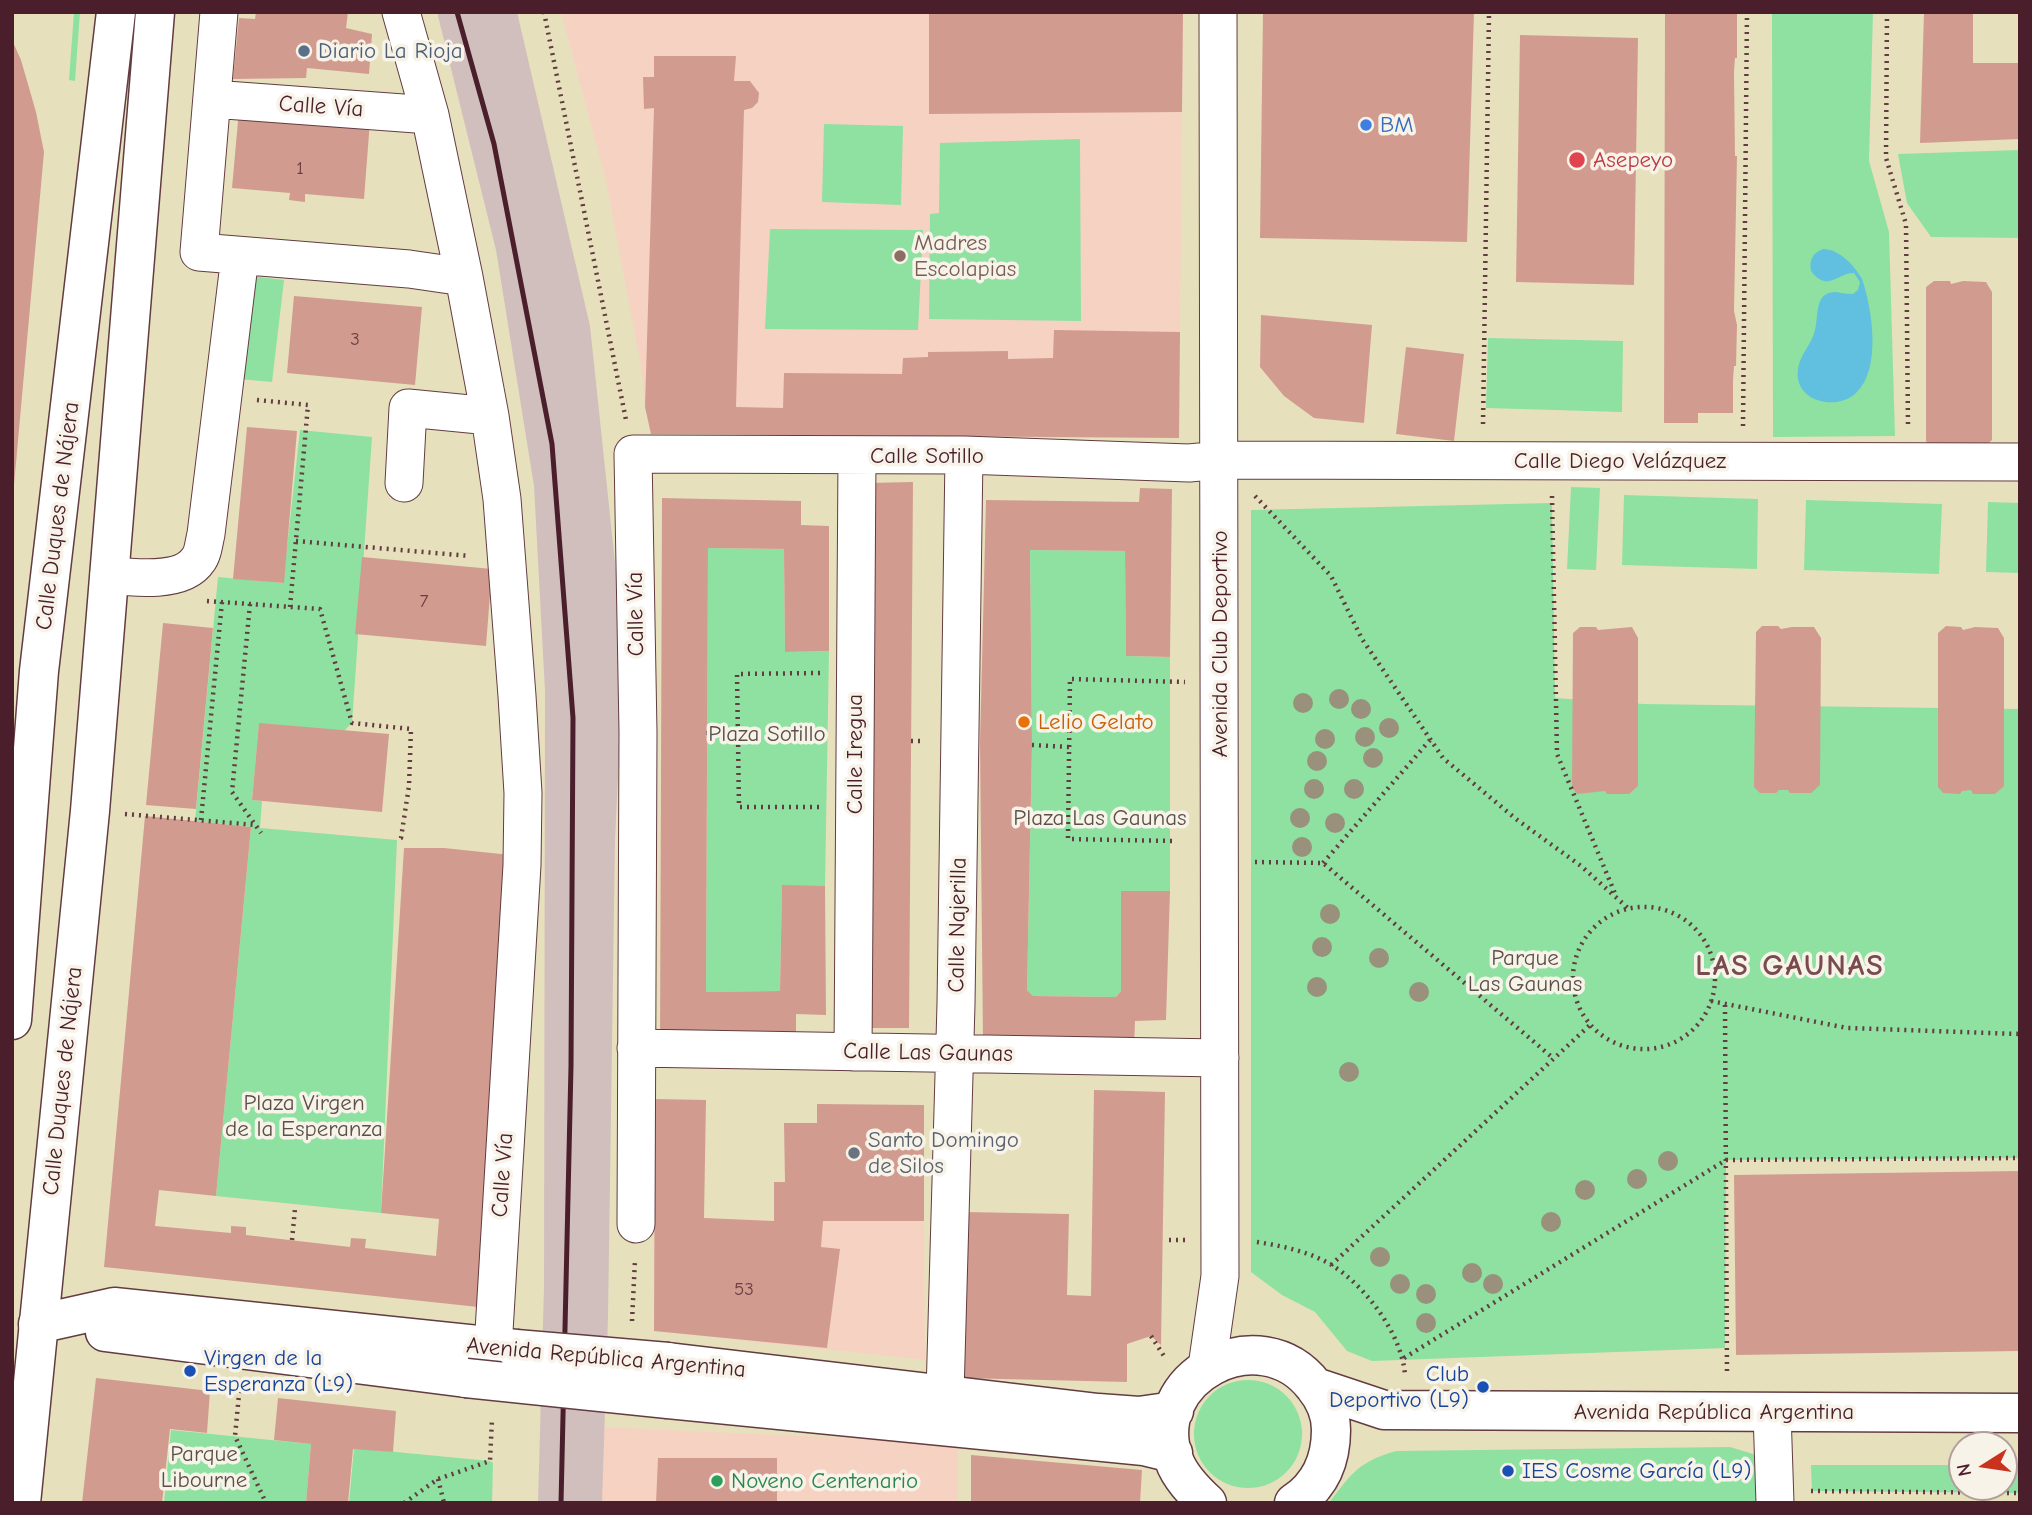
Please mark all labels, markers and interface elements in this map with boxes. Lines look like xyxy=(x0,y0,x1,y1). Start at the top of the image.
place label: Diario La Rioja xyxy=(318,37,463,65)
marker: Diario La Rioja xyxy=(296,43,312,59)
street label: Calle Vía xyxy=(278,90,364,124)
place label: BM xyxy=(1380,111,1414,139)
marker: BM xyxy=(1358,117,1374,133)
place label: Asepeyo xyxy=(1593,146,1673,174)
marker: Asepeyo xyxy=(1567,150,1587,170)
house number: 1 xyxy=(296,158,304,180)
place label: Madres Escolapias xyxy=(914,229,1016,283)
marker: Madres Escolapias xyxy=(892,248,908,264)
house number: 3 xyxy=(350,329,360,351)
street label: Calle Duques de Nájera xyxy=(30,400,86,632)
street label: Calle Sotillo xyxy=(870,442,984,470)
street label: Calle Diego Velázquez xyxy=(1514,447,1726,475)
street label: Avenida Club Deportivo xyxy=(1206,530,1234,758)
street label: Calle Vía xyxy=(621,571,651,657)
house number: 7 xyxy=(420,591,428,613)
street label: Calle Iregua xyxy=(841,694,869,814)
place label: Lelio Gelato xyxy=(1038,708,1154,736)
marker: Lelio Gelato xyxy=(1016,714,1032,730)
park label: Plaza Sotillo xyxy=(708,720,826,748)
park label: Plaza Las Gaunas xyxy=(1013,804,1187,832)
street label: Calle Najerilla xyxy=(943,857,973,993)
park label: Parque Las Gaunas xyxy=(1468,944,1582,998)
district label: LAS GAUNAS xyxy=(1697,949,1883,985)
street label: Calle Duques de Nájera xyxy=(37,965,89,1197)
street label: Calle Las Gaunas xyxy=(843,1038,1013,1068)
park label: Plaza Virgen de la Esperanza xyxy=(225,1089,383,1143)
place label: Santo Domingo de Silos xyxy=(868,1126,1019,1180)
street label: Calle Vía xyxy=(486,1132,520,1218)
marker: Santo Domingo de Silos xyxy=(846,1145,862,1161)
house number: 53 xyxy=(734,1279,754,1301)
street label: Avenida República Argentina xyxy=(465,1332,747,1384)
place label: Virgen de la Esperanza (L9) xyxy=(204,1344,353,1398)
place label: Club Deportivo (L9) xyxy=(1329,1360,1469,1414)
marker: Virgen de la Esperanza (L9) xyxy=(182,1363,198,1379)
marker: Club Deportivo (L9) xyxy=(1475,1379,1491,1395)
street label: Avenida República Argentina xyxy=(1574,1398,1854,1426)
north arrow xyxy=(1948,1431,2018,1501)
park label: Parque Libourne xyxy=(161,1440,247,1494)
place label: IES Cosme García (L9) xyxy=(1522,1457,1751,1485)
text: N xyxy=(1952,1462,1976,1478)
marker: IES Cosme García (L9) xyxy=(1500,1463,1516,1479)
place label: Noveno Centenario xyxy=(731,1467,918,1495)
marker: Noveno Centenario xyxy=(709,1473,725,1489)

